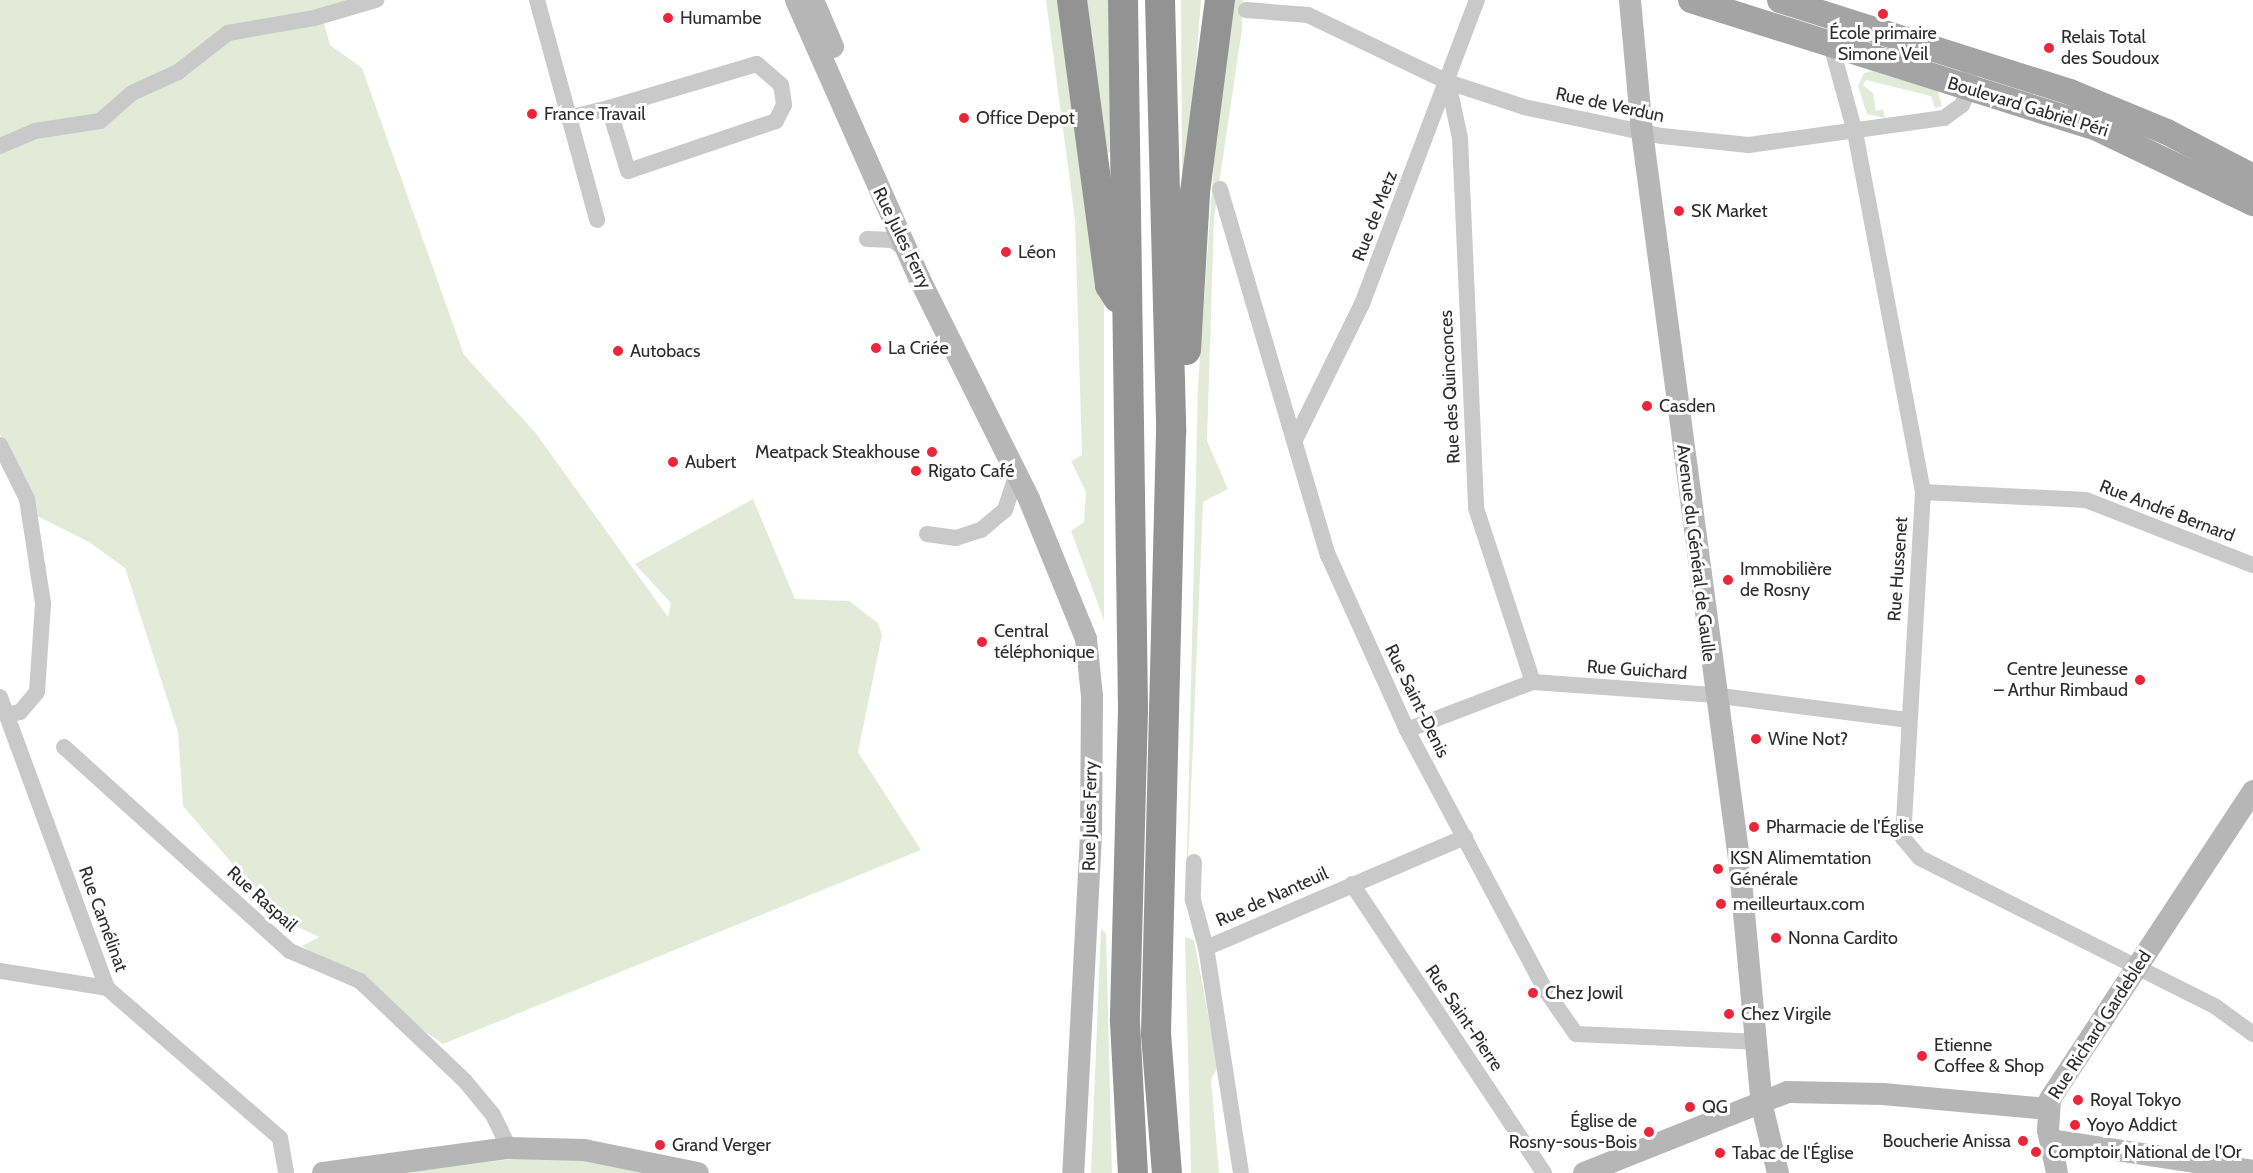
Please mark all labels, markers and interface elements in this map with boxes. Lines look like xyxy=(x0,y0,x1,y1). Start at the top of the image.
place label: Humambe xyxy=(680,7,761,29)
marker: École primaire Simone Veil xyxy=(1876,7,1890,21)
marker: Humambe xyxy=(661,11,675,25)
place label: École primaire Simone Veil xyxy=(1829,23,1937,66)
place label: Relais Total des Soudoux xyxy=(2061,27,2159,70)
marker: Relais Total des Soudoux xyxy=(2042,41,2056,55)
street label: Boulevard Gabriel Péri xyxy=(1945,72,2111,142)
street label: Rue de Verdun xyxy=(1554,83,1666,127)
place label: France Travail xyxy=(544,103,646,125)
marker: France Travail xyxy=(525,107,539,121)
place label: Office Depot xyxy=(976,107,1075,129)
marker: Office Depot xyxy=(957,111,971,125)
street label: Rue de Metz xyxy=(1348,168,1402,264)
street label: Rue Jules Ferry xyxy=(868,184,936,292)
place label: SK Market xyxy=(1691,200,1768,222)
marker: SK Market xyxy=(1672,204,1686,218)
place label: Léon xyxy=(1018,241,1056,263)
marker: Léon xyxy=(999,245,1013,259)
street label: Rue des Quinconces xyxy=(1435,310,1465,464)
place label: La Criée xyxy=(888,337,949,359)
place label: Autobacs xyxy=(630,340,700,362)
marker: La Criée xyxy=(869,341,883,355)
marker: Autobacs xyxy=(611,344,625,358)
place label: Casden xyxy=(1659,395,1715,417)
marker: Casden xyxy=(1640,399,1654,413)
place label: Meatpack Steakhouse xyxy=(755,441,920,463)
street label: Avenue du Général de Gaulle xyxy=(1672,443,1720,663)
marker: Meatpack Steakhouse xyxy=(925,445,939,459)
place label: Aubert xyxy=(685,451,736,473)
marker: Aubert xyxy=(666,455,680,469)
place label: Rigato Café xyxy=(928,460,1015,482)
marker: Rigato Café xyxy=(909,464,923,478)
street label: Rue André Bernard xyxy=(2096,475,2238,547)
street label: Rue Hussenet xyxy=(1884,516,1912,622)
place label: Immobilière de Rosny xyxy=(1740,559,1832,602)
marker: Immobilière de Rosny xyxy=(1721,573,1735,587)
place label: Central téléphonique xyxy=(994,621,1095,664)
marker: Central téléphonique xyxy=(975,635,989,649)
street label: Rue Saint-Denis xyxy=(1380,641,1454,761)
street label: Rue Guichard xyxy=(1586,656,1688,684)
place label: Centre Jeunesse – Arthur Rimbaud xyxy=(1994,659,2128,702)
marker: Centre Jeunesse – Arthur Rimbaud xyxy=(2133,673,2147,687)
place label: Wine Not? xyxy=(1768,728,1848,750)
marker: Wine Not? xyxy=(1749,732,1763,746)
street label: Rue Jules Ferry xyxy=(1078,761,1102,871)
place label: Pharmacie de l'Église xyxy=(1766,816,1924,838)
marker: Pharmacie de l'Église xyxy=(1747,820,1761,834)
place label: KSN Alimemtation Générale xyxy=(1730,848,1871,890)
street label: Rue Raspail xyxy=(222,862,302,936)
marker: KSN Alimemtation Générale xyxy=(1711,862,1725,876)
street label: Rue Camélinat xyxy=(74,863,132,975)
street label: Rue de Nanteuil xyxy=(1213,863,1331,931)
place label: meilleurtaux.com xyxy=(1733,893,1865,915)
marker: meilleurtaux.com xyxy=(1714,897,1728,911)
place label: Nonna Cardito xyxy=(1788,927,1898,949)
marker: Nonna Cardito xyxy=(1769,931,1783,945)
street label: Rue Richard Gardebled xyxy=(2044,947,2156,1103)
street label: Rue Saint-Pierre xyxy=(1421,961,1507,1075)
place label: Chez Jowil xyxy=(1545,982,1623,1004)
marker: Chez Jowil xyxy=(1526,986,1540,1000)
place label: Chez Virgile xyxy=(1741,1003,1831,1025)
marker: Chez Virgile xyxy=(1722,1007,1736,1021)
place label: Etienne Coffee & Shop xyxy=(1934,1035,2044,1078)
marker: Etienne Coffee & Shop xyxy=(1915,1049,1929,1063)
place label: Royal Tokyo xyxy=(2090,1089,2181,1111)
marker: Royal Tokyo xyxy=(2071,1093,2085,1107)
place label: QG xyxy=(1702,1096,1728,1118)
marker: QG xyxy=(1683,1100,1697,1114)
place label: Église de Rosny-sous-Bois xyxy=(1509,1111,1637,1154)
place label: Yoyo Addict xyxy=(2087,1114,2177,1136)
marker: Yoyo Addict xyxy=(2068,1118,2082,1132)
marker: Église de Rosny-sous-Bois xyxy=(1642,1125,1656,1139)
place label: Boucherie Anissa xyxy=(1882,1130,2011,1152)
place label: Grand Verger xyxy=(672,1134,771,1156)
marker: Boucherie Anissa xyxy=(2016,1134,2030,1148)
marker: Grand Verger xyxy=(653,1138,667,1152)
place label: Comptoir National de l'Or xyxy=(2048,1141,2241,1163)
place label: Tabac de l'Église xyxy=(1732,1142,1854,1164)
marker: Comptoir National de l'Or xyxy=(2029,1145,2043,1159)
marker: Tabac de l'Église xyxy=(1713,1146,1727,1160)

